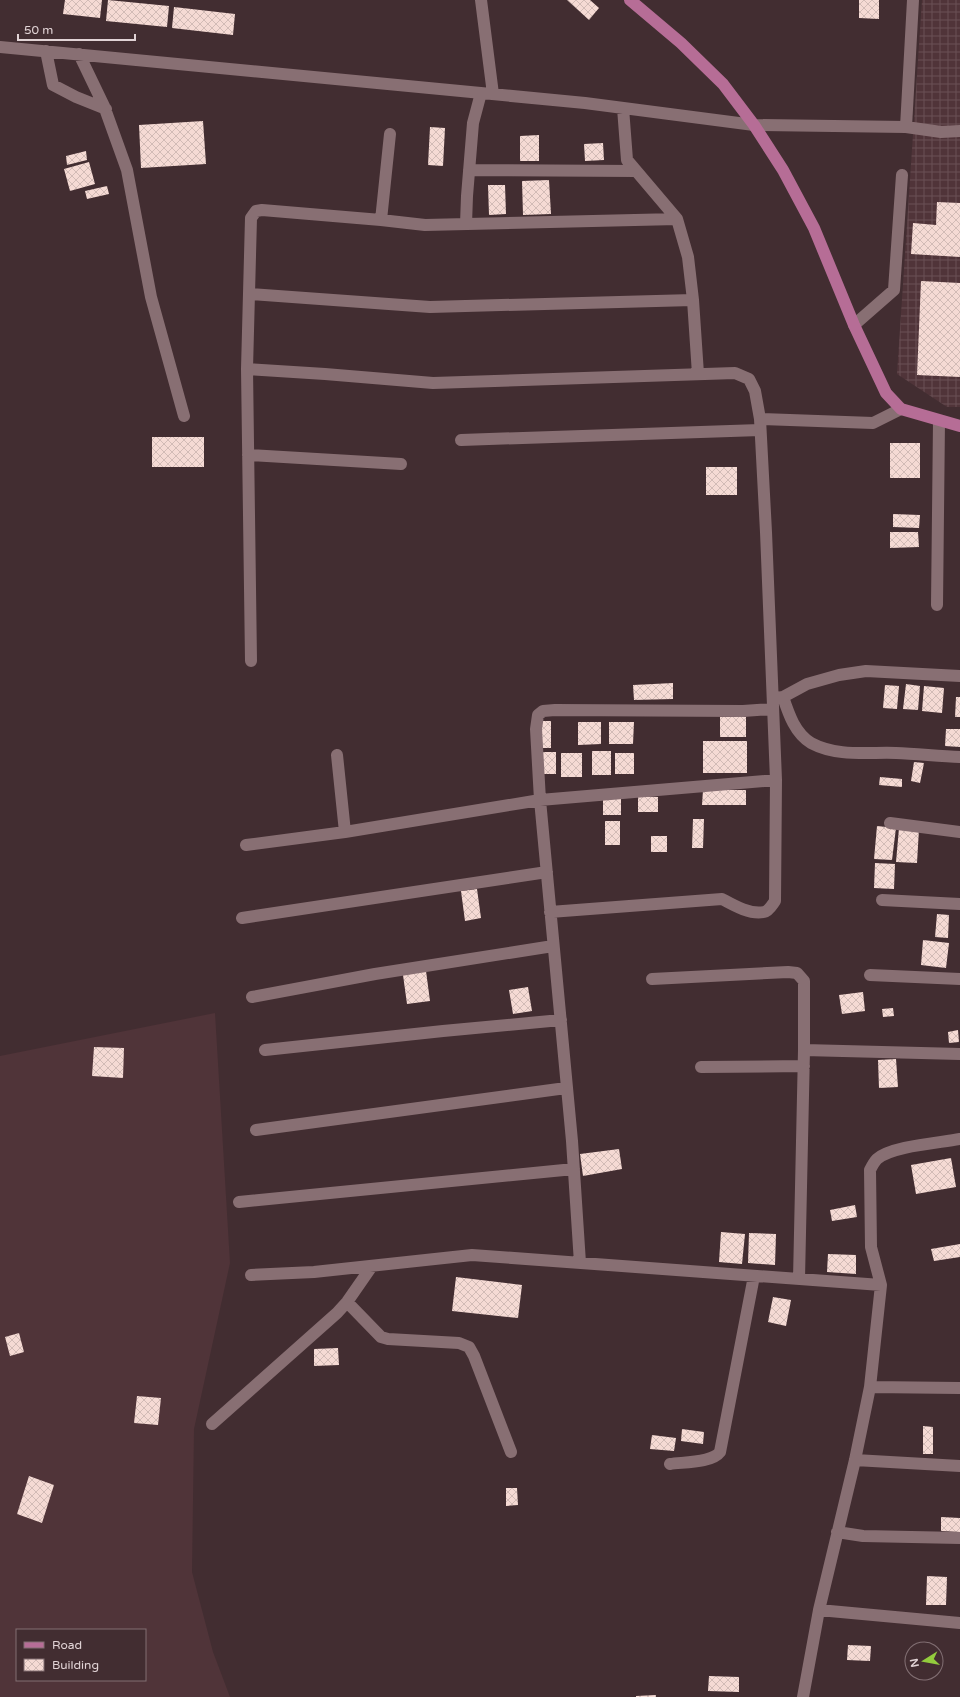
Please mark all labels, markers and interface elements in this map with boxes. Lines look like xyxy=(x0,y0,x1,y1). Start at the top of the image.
scale bar xyxy=(18,16,135,42)
text: 50 m xyxy=(24,23,53,37)
legend xyxy=(16,1629,146,1681)
text: Road xyxy=(52,1638,82,1652)
north arrow xyxy=(904,1641,944,1681)
text: N xyxy=(907,1657,922,1668)
text: Building xyxy=(52,1658,99,1672)

